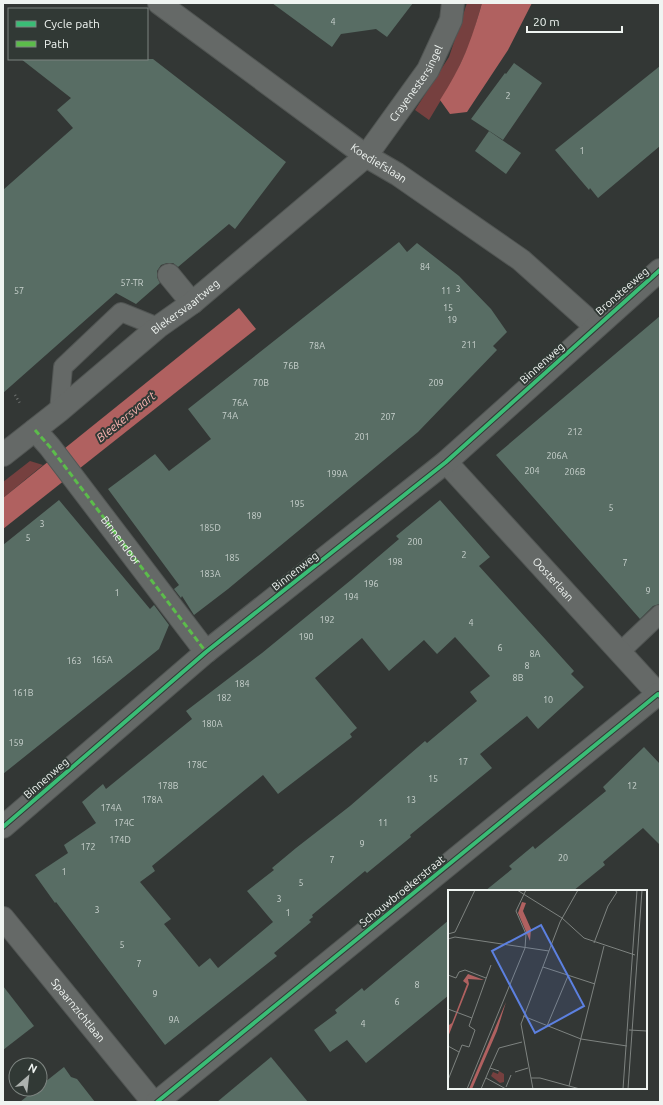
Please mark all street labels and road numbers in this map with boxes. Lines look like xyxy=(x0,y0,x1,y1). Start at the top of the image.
street label: Crayenestersingel xyxy=(387,43,445,124)
street label: Koediefslaan xyxy=(349,141,409,185)
street label: Bronsteeweg xyxy=(593,265,651,317)
street label: Blekersvaartweg xyxy=(149,277,222,336)
street label: Binnenweg xyxy=(517,340,567,386)
street label: Binnendoor xyxy=(99,514,144,568)
street label: Binnenweg xyxy=(269,549,321,593)
street label: Oosterlaan xyxy=(530,555,576,604)
street label: Binnenweg xyxy=(21,755,71,801)
street label: Schouwbroekerstraat xyxy=(357,853,447,929)
street label: Spaarnzichtlaan xyxy=(49,976,107,1044)

